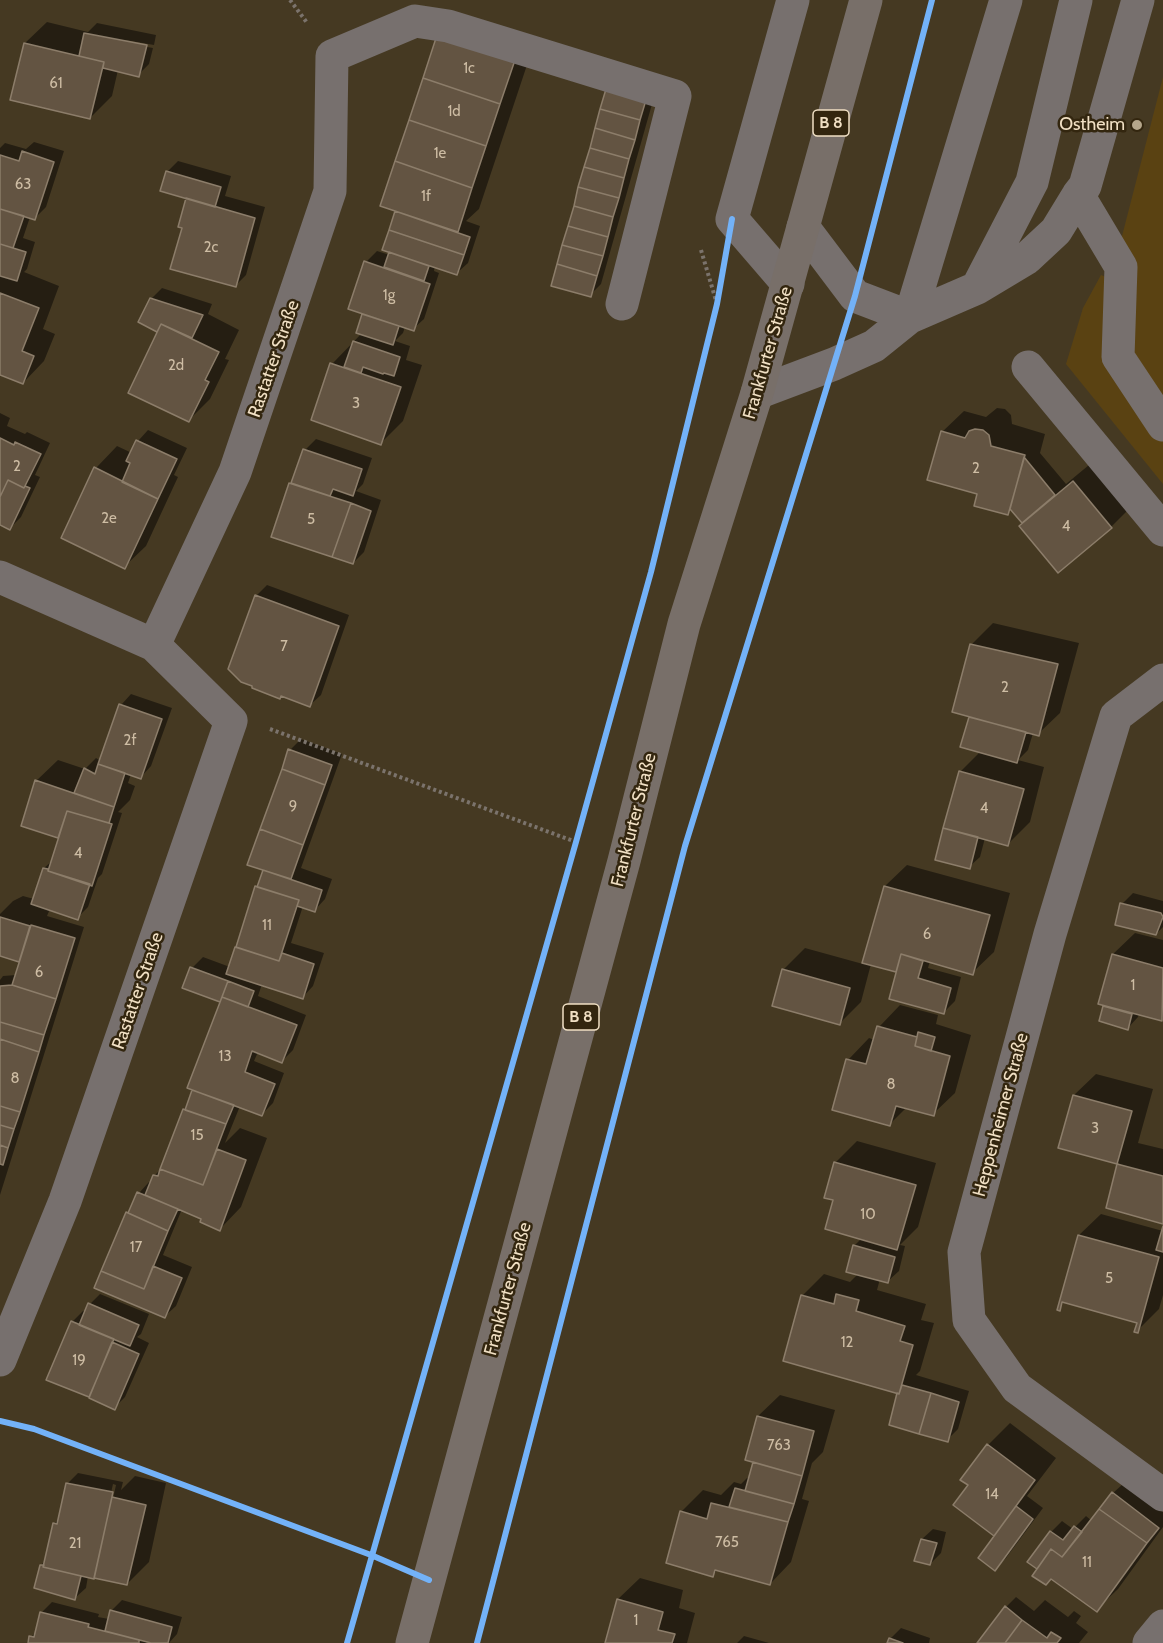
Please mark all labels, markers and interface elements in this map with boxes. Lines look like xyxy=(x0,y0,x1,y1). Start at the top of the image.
house number: 1c xyxy=(463,60,475,78)
house number: 61 xyxy=(49,75,63,93)
house number: 1d xyxy=(447,103,461,121)
road number: B 8 xyxy=(813,110,849,136)
place label: Ostheim xyxy=(1059,114,1125,136)
marker: Ostheim xyxy=(1130,118,1144,132)
house number: 1e xyxy=(434,145,446,163)
house number: 63 xyxy=(15,176,31,194)
house number: 1f xyxy=(421,188,431,206)
house number: 2c xyxy=(204,239,218,257)
street label: Frankfurter Straße xyxy=(739,284,797,422)
house number: 1g xyxy=(383,287,395,305)
street label: Rastatter Straße xyxy=(244,298,304,420)
house number: 2d xyxy=(168,357,184,375)
house number: 3 xyxy=(352,395,360,413)
house number: 2 xyxy=(13,458,21,476)
house number: 2 xyxy=(972,460,980,478)
house number: 2e xyxy=(101,510,117,528)
house number: 5 xyxy=(307,511,315,529)
house number: 4 xyxy=(1062,518,1070,536)
house number: 7 xyxy=(280,638,288,656)
house number: 2 xyxy=(1001,679,1009,697)
house number: 2f xyxy=(124,732,136,750)
street label: Frankfurter Straße xyxy=(607,751,661,889)
house number: 9 xyxy=(289,798,297,816)
house number: 4 xyxy=(980,800,988,818)
house number: 4 xyxy=(74,845,82,863)
house number: 11 xyxy=(262,917,272,935)
house number: 6 xyxy=(923,926,931,944)
street label: Rastatter Straße xyxy=(108,930,168,1052)
house number: 6 xyxy=(35,964,43,982)
house number: 1 xyxy=(1131,977,1135,995)
road number: B 8 xyxy=(563,1004,599,1030)
street label: Heppenheimer Straße xyxy=(969,1031,1033,1199)
house number: 13 xyxy=(218,1048,232,1066)
house number: 8 xyxy=(10,1070,20,1088)
house number: 8 xyxy=(886,1076,896,1094)
house number: 3 xyxy=(1091,1120,1099,1138)
house number: 15 xyxy=(190,1127,204,1145)
house number: 10 xyxy=(860,1206,876,1224)
street label: Frankfurter Straße xyxy=(480,1220,536,1358)
house number: 17 xyxy=(130,1239,142,1257)
house number: 5 xyxy=(1105,1270,1113,1288)
house number: 12 xyxy=(841,1334,853,1352)
house number: 19 xyxy=(72,1352,86,1370)
house number: 763 xyxy=(767,1437,791,1455)
house number: 14 xyxy=(985,1486,999,1504)
house number: 765 xyxy=(715,1534,739,1552)
house number: 21 xyxy=(69,1535,81,1553)
house number: 11 xyxy=(1082,1554,1092,1572)
house number: 1 xyxy=(634,1612,638,1630)

